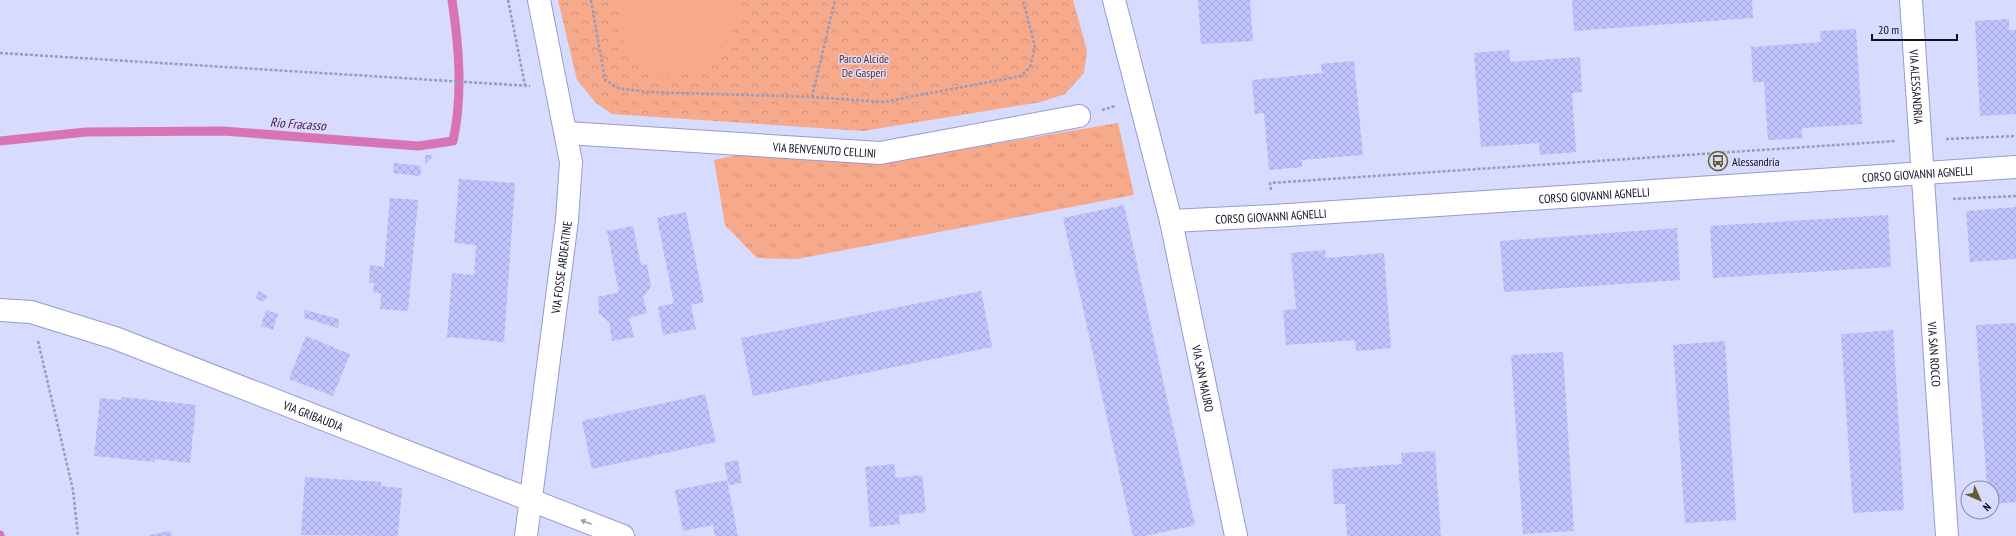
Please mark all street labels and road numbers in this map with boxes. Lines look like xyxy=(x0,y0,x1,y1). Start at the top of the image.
street label: VIA ALESSANDRIA xyxy=(1907,48,1927,125)
street label: VIA BENVENUTO CELLINI xyxy=(771,139,877,160)
street label: CORSO GIOVANNI AGNELLI xyxy=(1861,162,1974,185)
street label: CORSO GIOVANNI AGNELLI xyxy=(1538,184,1650,206)
street label: CORSO GIOVANNI AGNELLI xyxy=(1215,205,1327,226)
street label: VIA FOSSE ARDEATINE xyxy=(547,220,574,315)
street label: VIA SAN ROCCO xyxy=(1925,320,1944,388)
street label: VIA SAN MAURO xyxy=(1189,343,1218,414)
street label: VIA GRIBAUDIA xyxy=(280,397,346,434)

